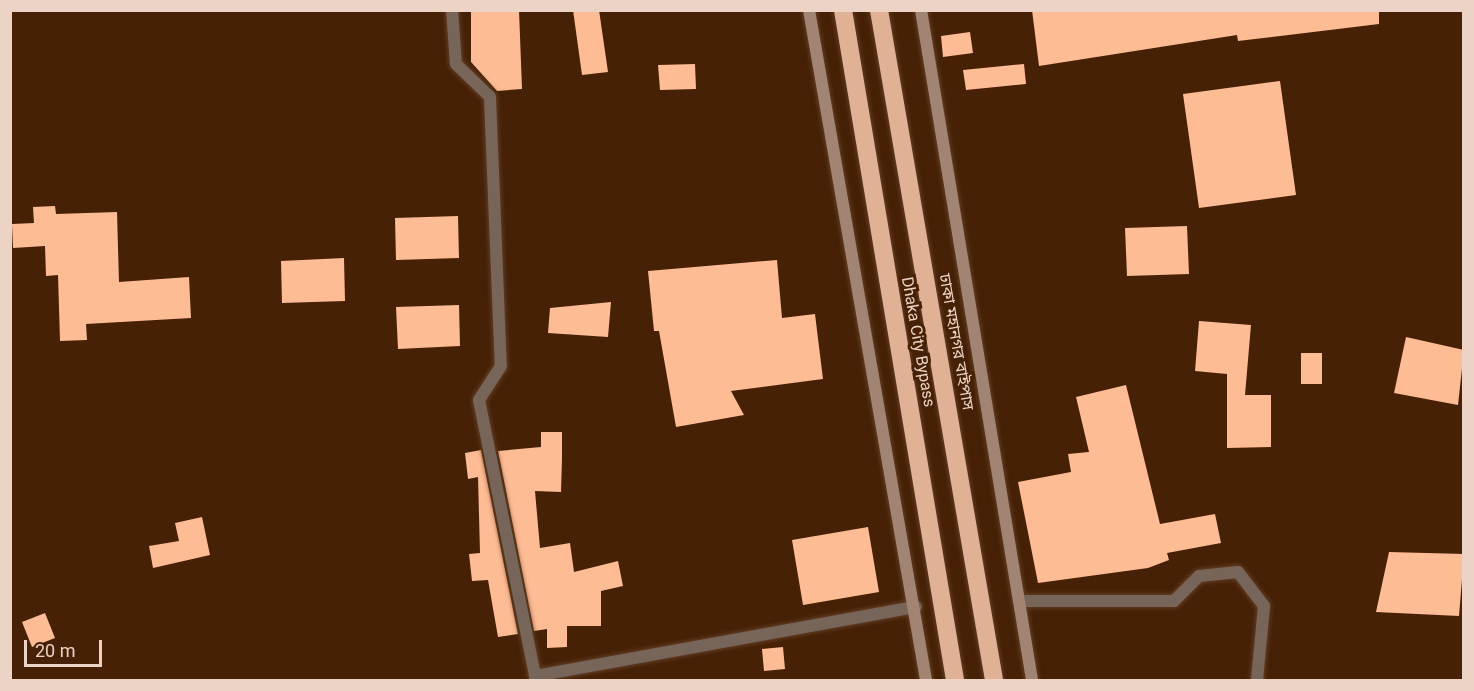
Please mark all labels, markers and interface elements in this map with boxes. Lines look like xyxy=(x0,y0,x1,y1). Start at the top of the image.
street label: ঢাকা মহানগর বাইপাস xyxy=(935,272,977,412)
street label: Dhaka City Bypass xyxy=(897,276,939,408)
scale bar xyxy=(27,628,105,666)
text: 20 m xyxy=(35,640,75,661)

